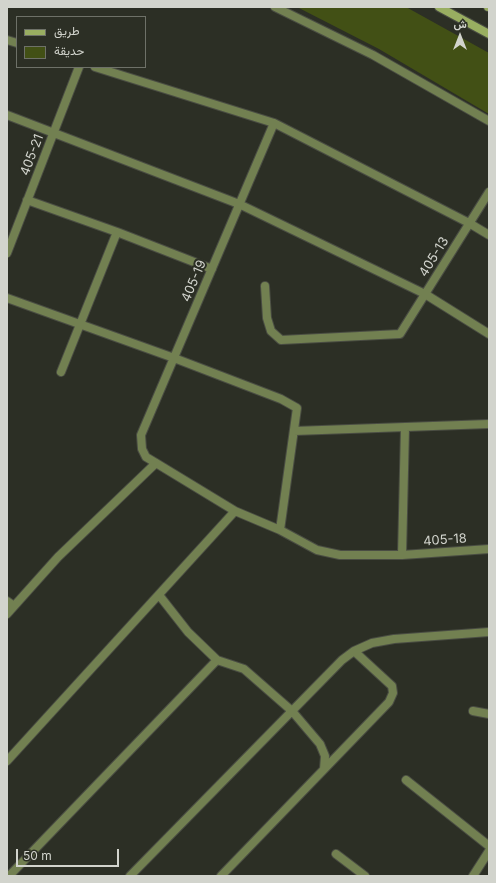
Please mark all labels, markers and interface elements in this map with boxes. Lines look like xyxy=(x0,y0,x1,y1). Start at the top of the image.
legend xyxy=(16,16,146,68)
north arrow xyxy=(440,16,480,56)
text: ش xyxy=(453,17,467,31)
text: طريق xyxy=(54,23,79,38)
text: حديقة xyxy=(54,43,84,58)
street label: 405-21 xyxy=(17,132,47,178)
street label: 405-13 xyxy=(416,234,452,280)
street label: 405-19 xyxy=(178,258,210,304)
street label: 405-18 xyxy=(423,531,467,549)
scale bar xyxy=(18,841,121,867)
text: 50 m xyxy=(23,848,52,863)

